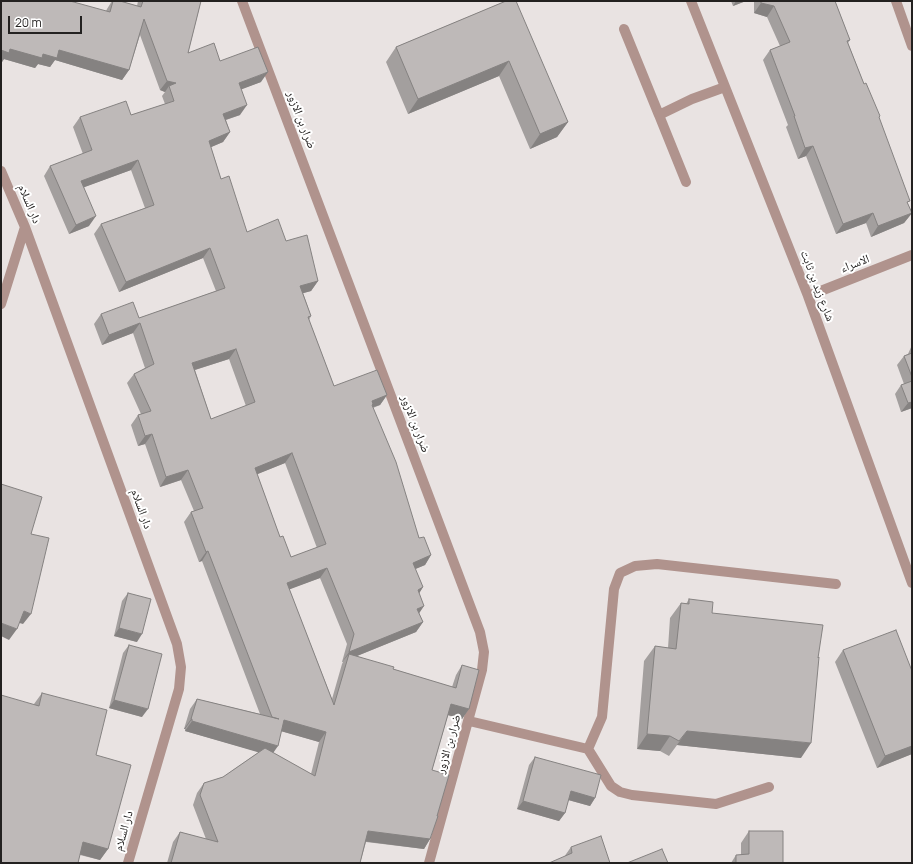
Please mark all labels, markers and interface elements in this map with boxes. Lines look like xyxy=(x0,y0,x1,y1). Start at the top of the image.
scale bar xyxy=(10,8,84,34)
text: 20 m xyxy=(15,14,42,31)
street label: ضرار بن الازور xyxy=(283,89,319,151)
street label: دار السلام xyxy=(14,182,44,226)
street label: شارع زيد بن ثابت xyxy=(797,248,837,324)
street label: الاسراء xyxy=(838,252,872,276)
street label: ضرار بن الازور xyxy=(397,393,433,455)
street label: دار السلام xyxy=(127,487,155,531)
street label: ضرار بن الازور xyxy=(434,713,464,775)
street label: دار السلام xyxy=(111,809,137,853)

